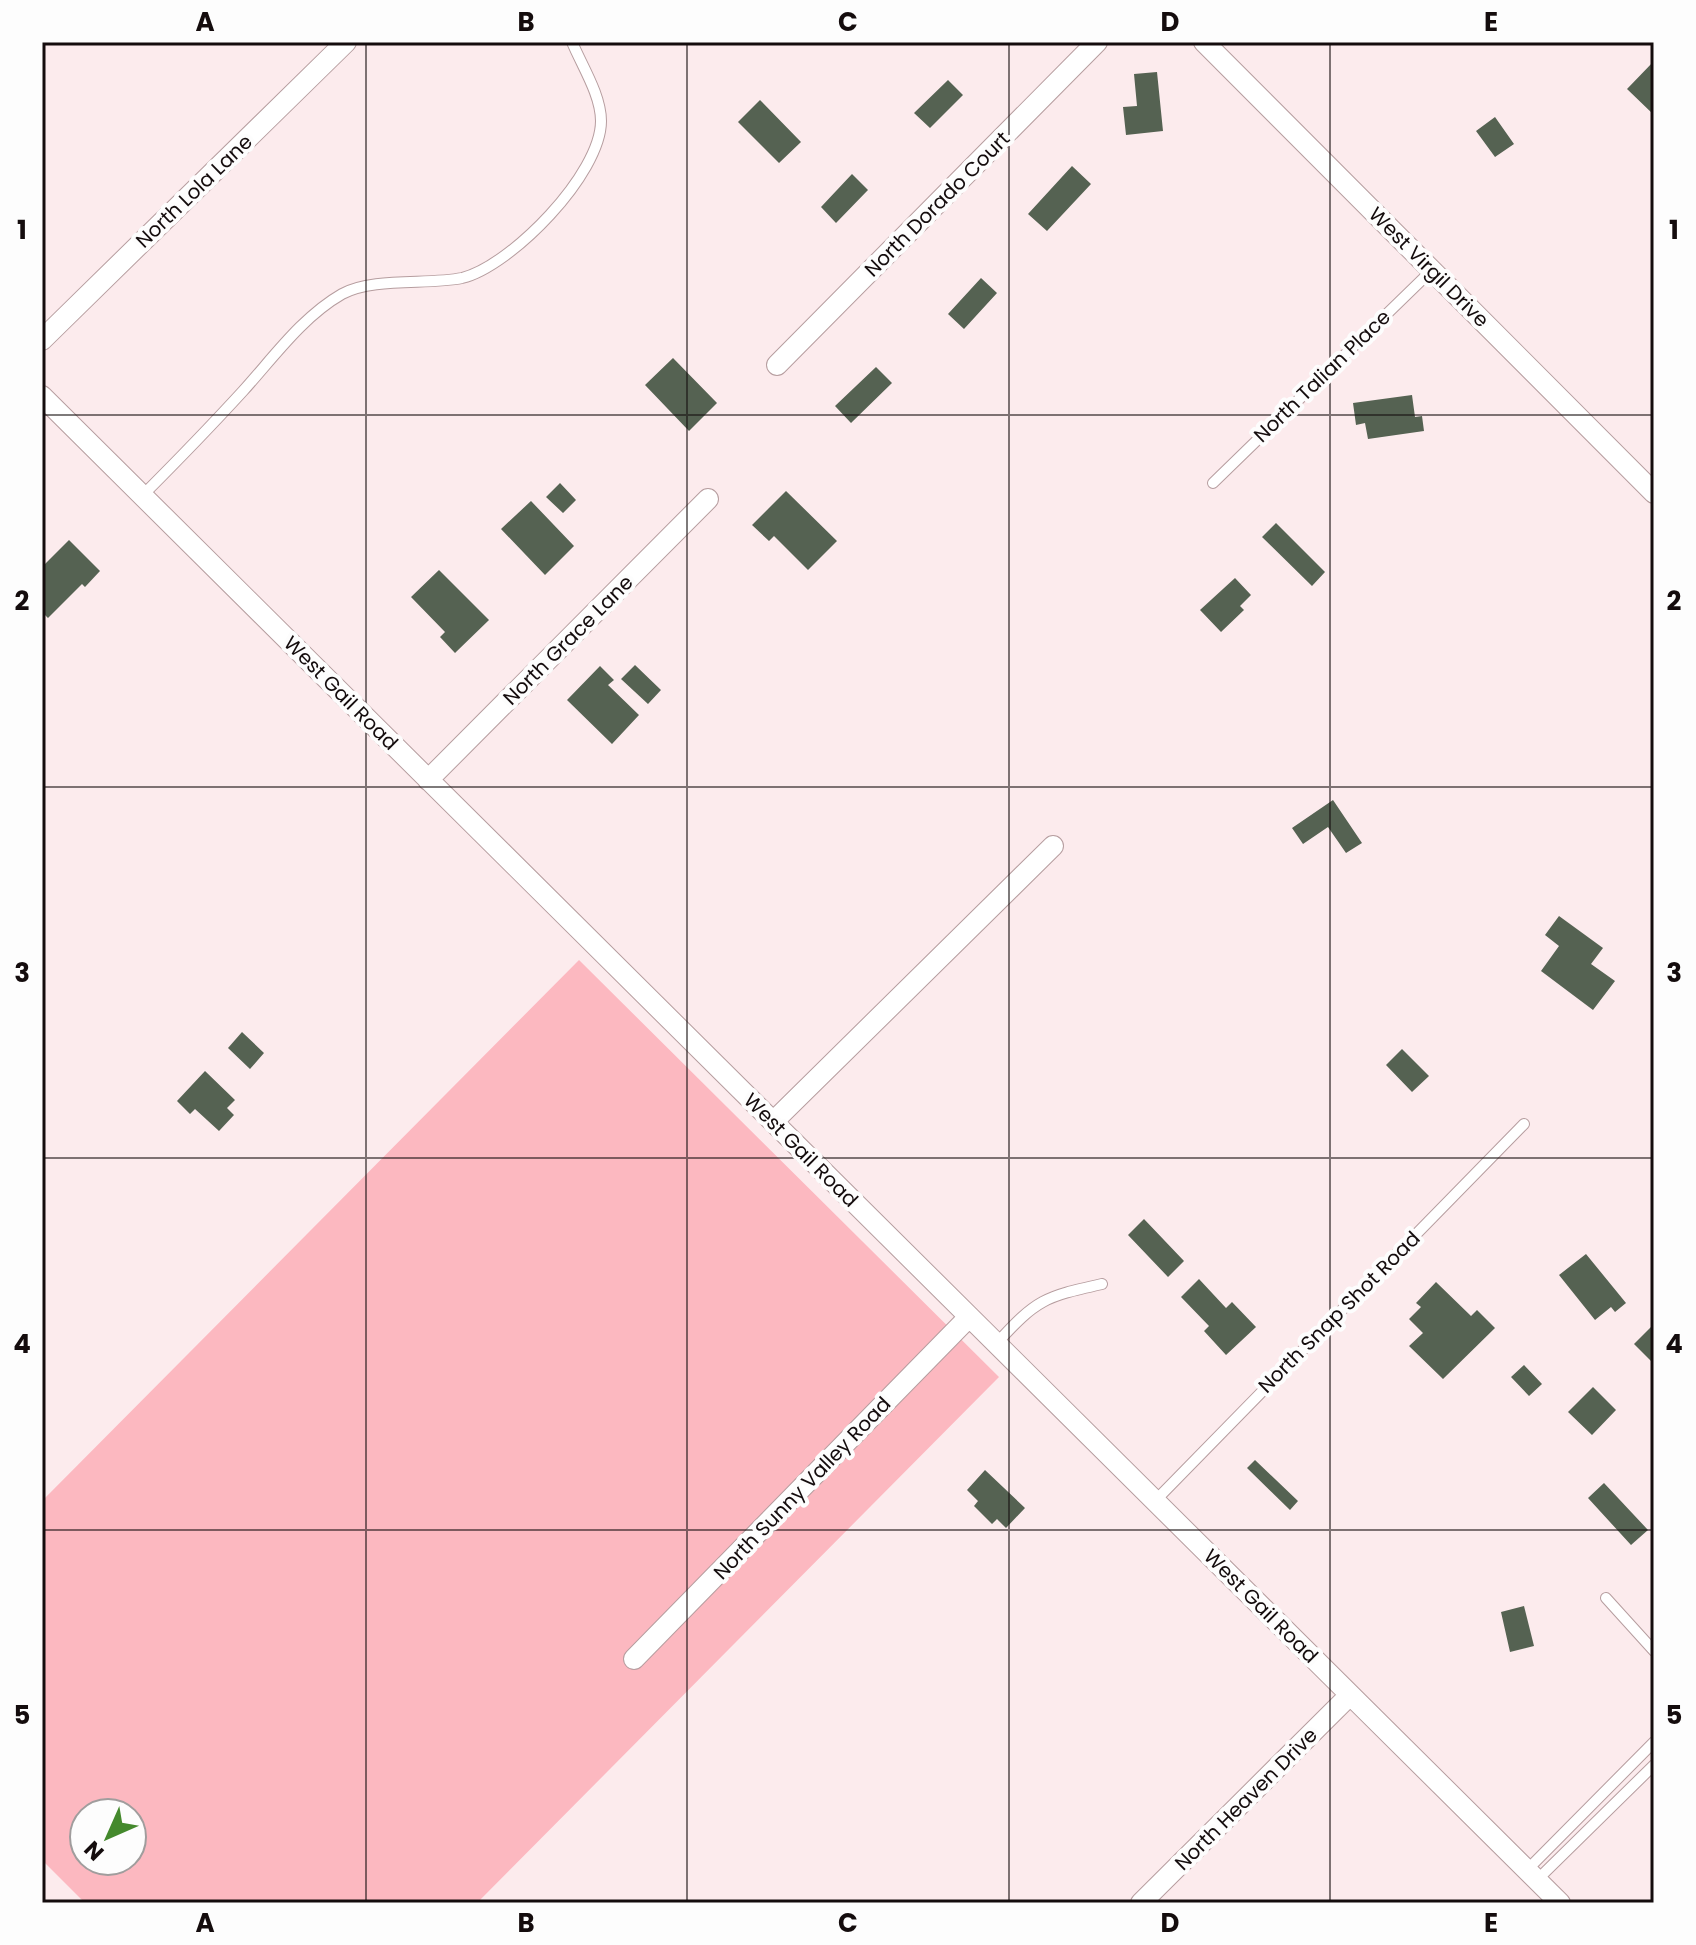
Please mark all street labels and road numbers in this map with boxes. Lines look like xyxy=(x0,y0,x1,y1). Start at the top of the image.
street label: North Dorado Court xyxy=(858,125,1016,283)
street label: North Lola Lane xyxy=(129,128,259,254)
street label: West Virgil Drive xyxy=(1363,201,1495,333)
street label: North Talian Place xyxy=(1247,303,1397,449)
street label: North Grace Lane xyxy=(497,569,639,711)
street label: West Gail Road xyxy=(278,630,404,756)
street label: West Gail Road xyxy=(738,1087,864,1213)
street label: North Snap Shot Road xyxy=(1252,1225,1426,1399)
street label: North Sunny Valley Road xyxy=(707,1390,897,1586)
street label: West Gail Road xyxy=(1198,1543,1324,1669)
street label: North Heaven Drive xyxy=(1168,1721,1324,1877)

